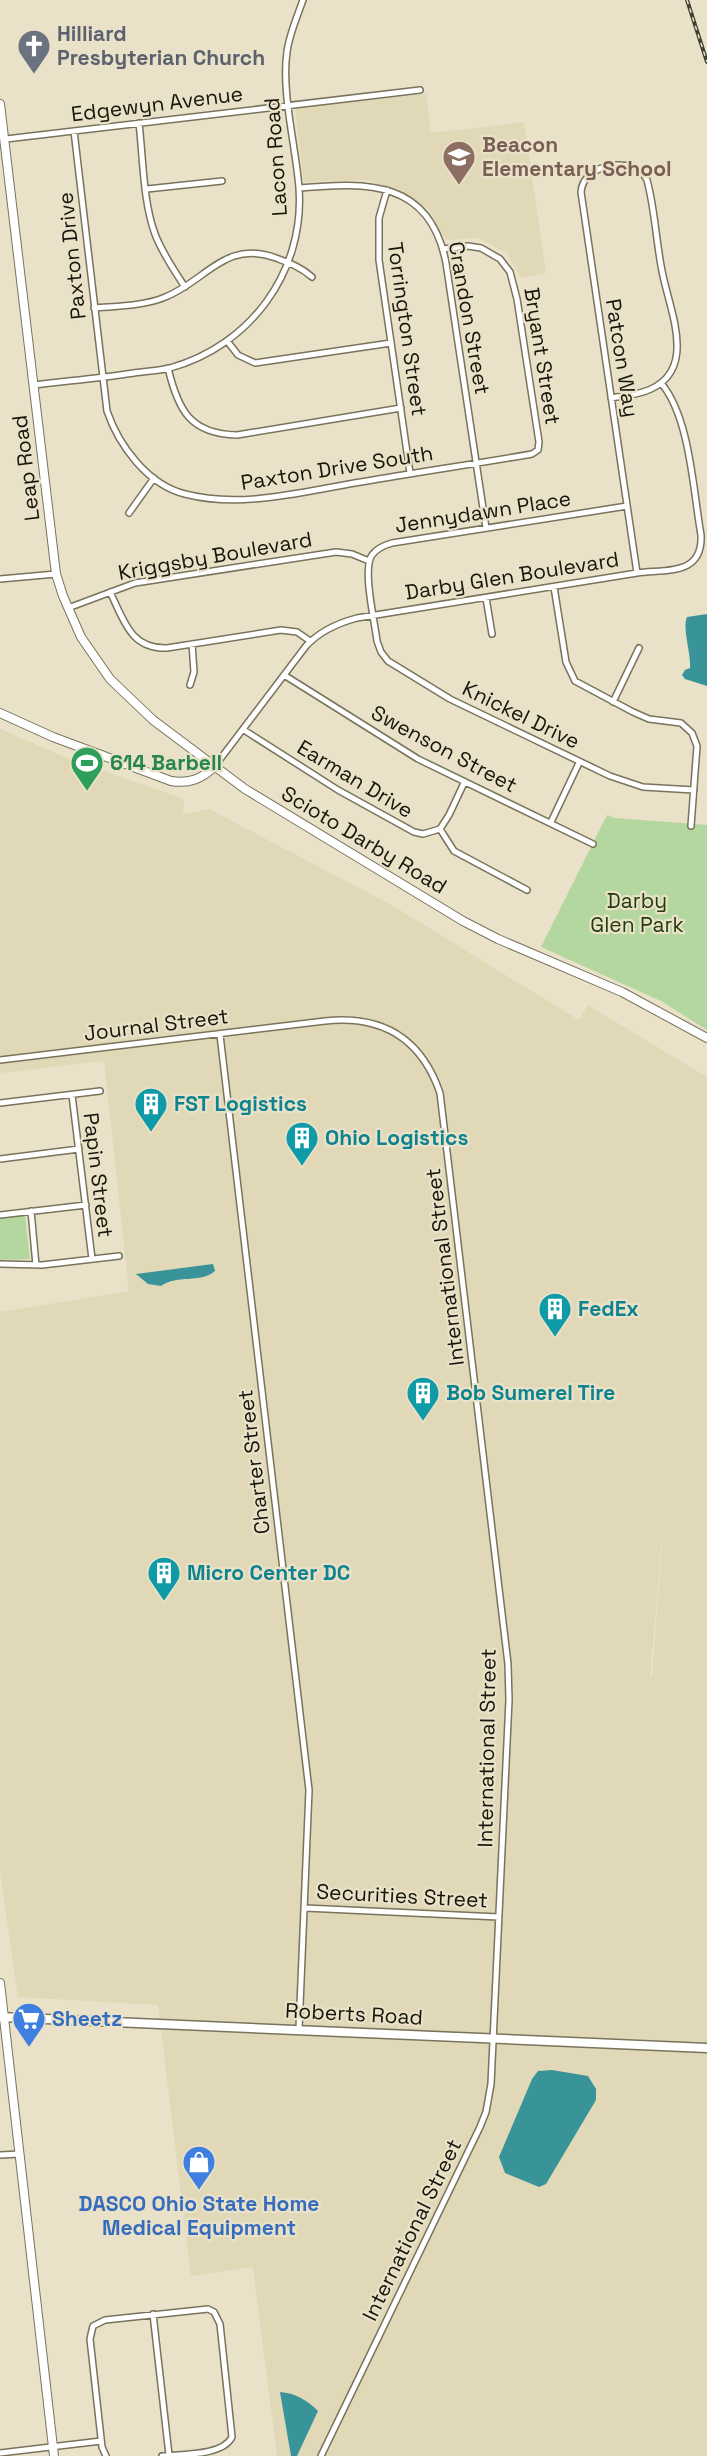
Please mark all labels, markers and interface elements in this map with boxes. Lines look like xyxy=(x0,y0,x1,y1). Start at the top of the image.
place label: Hilliard Presbyterian Church xyxy=(57,20,265,71)
church icon: Hilliard Presbyterian Church xyxy=(16,28,52,75)
street label: Edgewyn Avenue xyxy=(69,80,244,127)
street label: Lacon Road xyxy=(258,97,293,217)
place label: Beacon Elementary School xyxy=(482,131,672,182)
school or university icon: Beacon Elementary School xyxy=(441,139,477,186)
street label: Paxton Drive xyxy=(51,191,92,321)
street label: Crandon Street xyxy=(443,239,496,397)
street label: Torrington Street xyxy=(382,240,433,418)
street label: Bryant Street xyxy=(518,285,567,426)
street label: Patcon Way xyxy=(600,297,645,419)
street label: Leap Road xyxy=(6,414,45,522)
street label: Paxton Drive South xyxy=(239,439,435,496)
street label: Jennydawn Place xyxy=(393,484,573,539)
street label: Kriggsby Boulevard xyxy=(116,525,314,586)
street label: Darby Glen Boulevard xyxy=(403,545,621,606)
street label: Knickel Drive xyxy=(458,674,584,755)
street label: Swenson Street xyxy=(367,699,522,798)
street label: Earman Drive xyxy=(292,733,418,824)
sports icon: 614 Barbell xyxy=(69,745,105,792)
place label: 614 Barbell xyxy=(110,749,222,776)
street label: Scioto Darby Road xyxy=(277,780,452,900)
park label: Darby Glen Park xyxy=(590,887,684,938)
street label: Journal Street xyxy=(82,1002,230,1047)
building icon: FST Logistics xyxy=(133,1086,169,1133)
place label: FST Logistics xyxy=(174,1090,307,1117)
street label: Papin Street xyxy=(77,1111,120,1239)
building icon: Ohio Logistics xyxy=(284,1120,320,1167)
place label: Ohio Logistics xyxy=(325,1124,468,1151)
street label: International Street xyxy=(419,1167,470,1367)
building icon: FedEx xyxy=(537,1291,573,1338)
place label: FedEx xyxy=(578,1295,639,1322)
building icon: Bob Sumerel Tire xyxy=(405,1375,441,1422)
place label: Bob Sumerel Tire xyxy=(446,1379,615,1406)
street label: Charter Street xyxy=(231,1388,276,1536)
building icon: Micro Center DC xyxy=(146,1555,182,1602)
place label: Micro Center DC xyxy=(187,1559,350,1586)
street label: International Street xyxy=(471,1648,502,1848)
street label: Securities Street xyxy=(316,1878,488,1913)
street label: Roberts Road xyxy=(285,1996,424,2031)
supermarket icon: Sheetz xyxy=(11,2001,47,2048)
place label: Sheetz xyxy=(52,2005,122,2032)
street label: International Street xyxy=(356,2134,467,2325)
shop icon: DASCO Ohio State Home Medical Equipment xyxy=(181,2144,217,2191)
place label: DASCO Ohio State Home Medical Equipment xyxy=(79,2190,319,2241)

